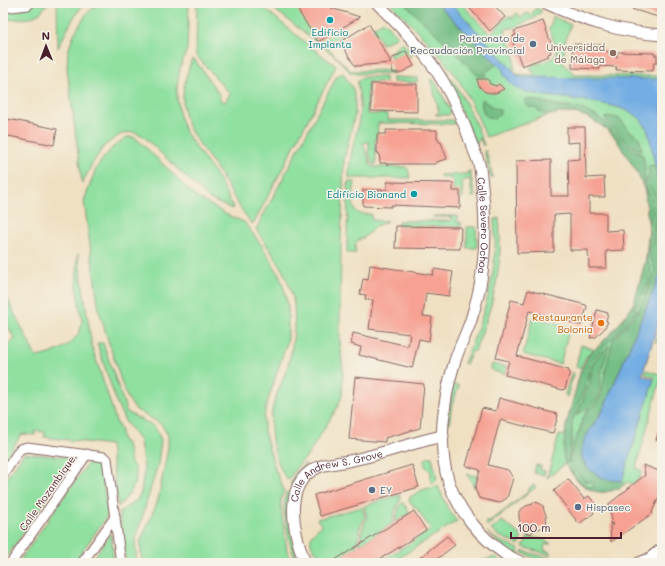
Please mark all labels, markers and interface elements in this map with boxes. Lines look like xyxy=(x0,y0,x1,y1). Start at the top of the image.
marker: Edificio Implanta xyxy=(325,15,335,25)
place label: Edificio Implanta xyxy=(308,25,352,51)
north arrow xyxy=(26,26,66,66)
text: N xyxy=(42,28,50,43)
place label: Patronato de Recaudación Provincial xyxy=(410,31,525,57)
marker: Patronato de Recaudación Provincial xyxy=(528,39,538,49)
place label: Universidad de Málaga xyxy=(546,40,605,66)
marker: Universidad de Málaga xyxy=(608,48,618,58)
street label: Calle Severo Ochoa xyxy=(474,177,492,275)
place label: Edificio Bionand xyxy=(327,187,406,201)
marker: Edificio Bionand xyxy=(409,189,419,199)
place label: Restaurante Bolonia xyxy=(532,310,593,336)
marker: Restaurante Bolonia xyxy=(596,318,606,328)
street label: Calle Andrew S. Grove xyxy=(287,446,384,503)
street label: Calle Mozambique xyxy=(16,453,78,533)
place label: EY xyxy=(380,483,392,497)
marker: EY xyxy=(367,485,377,495)
place label: Hispasec xyxy=(586,500,631,514)
marker: Hispasec xyxy=(573,502,583,512)
scale bar xyxy=(511,514,621,540)
text: 100 m xyxy=(517,519,551,535)

